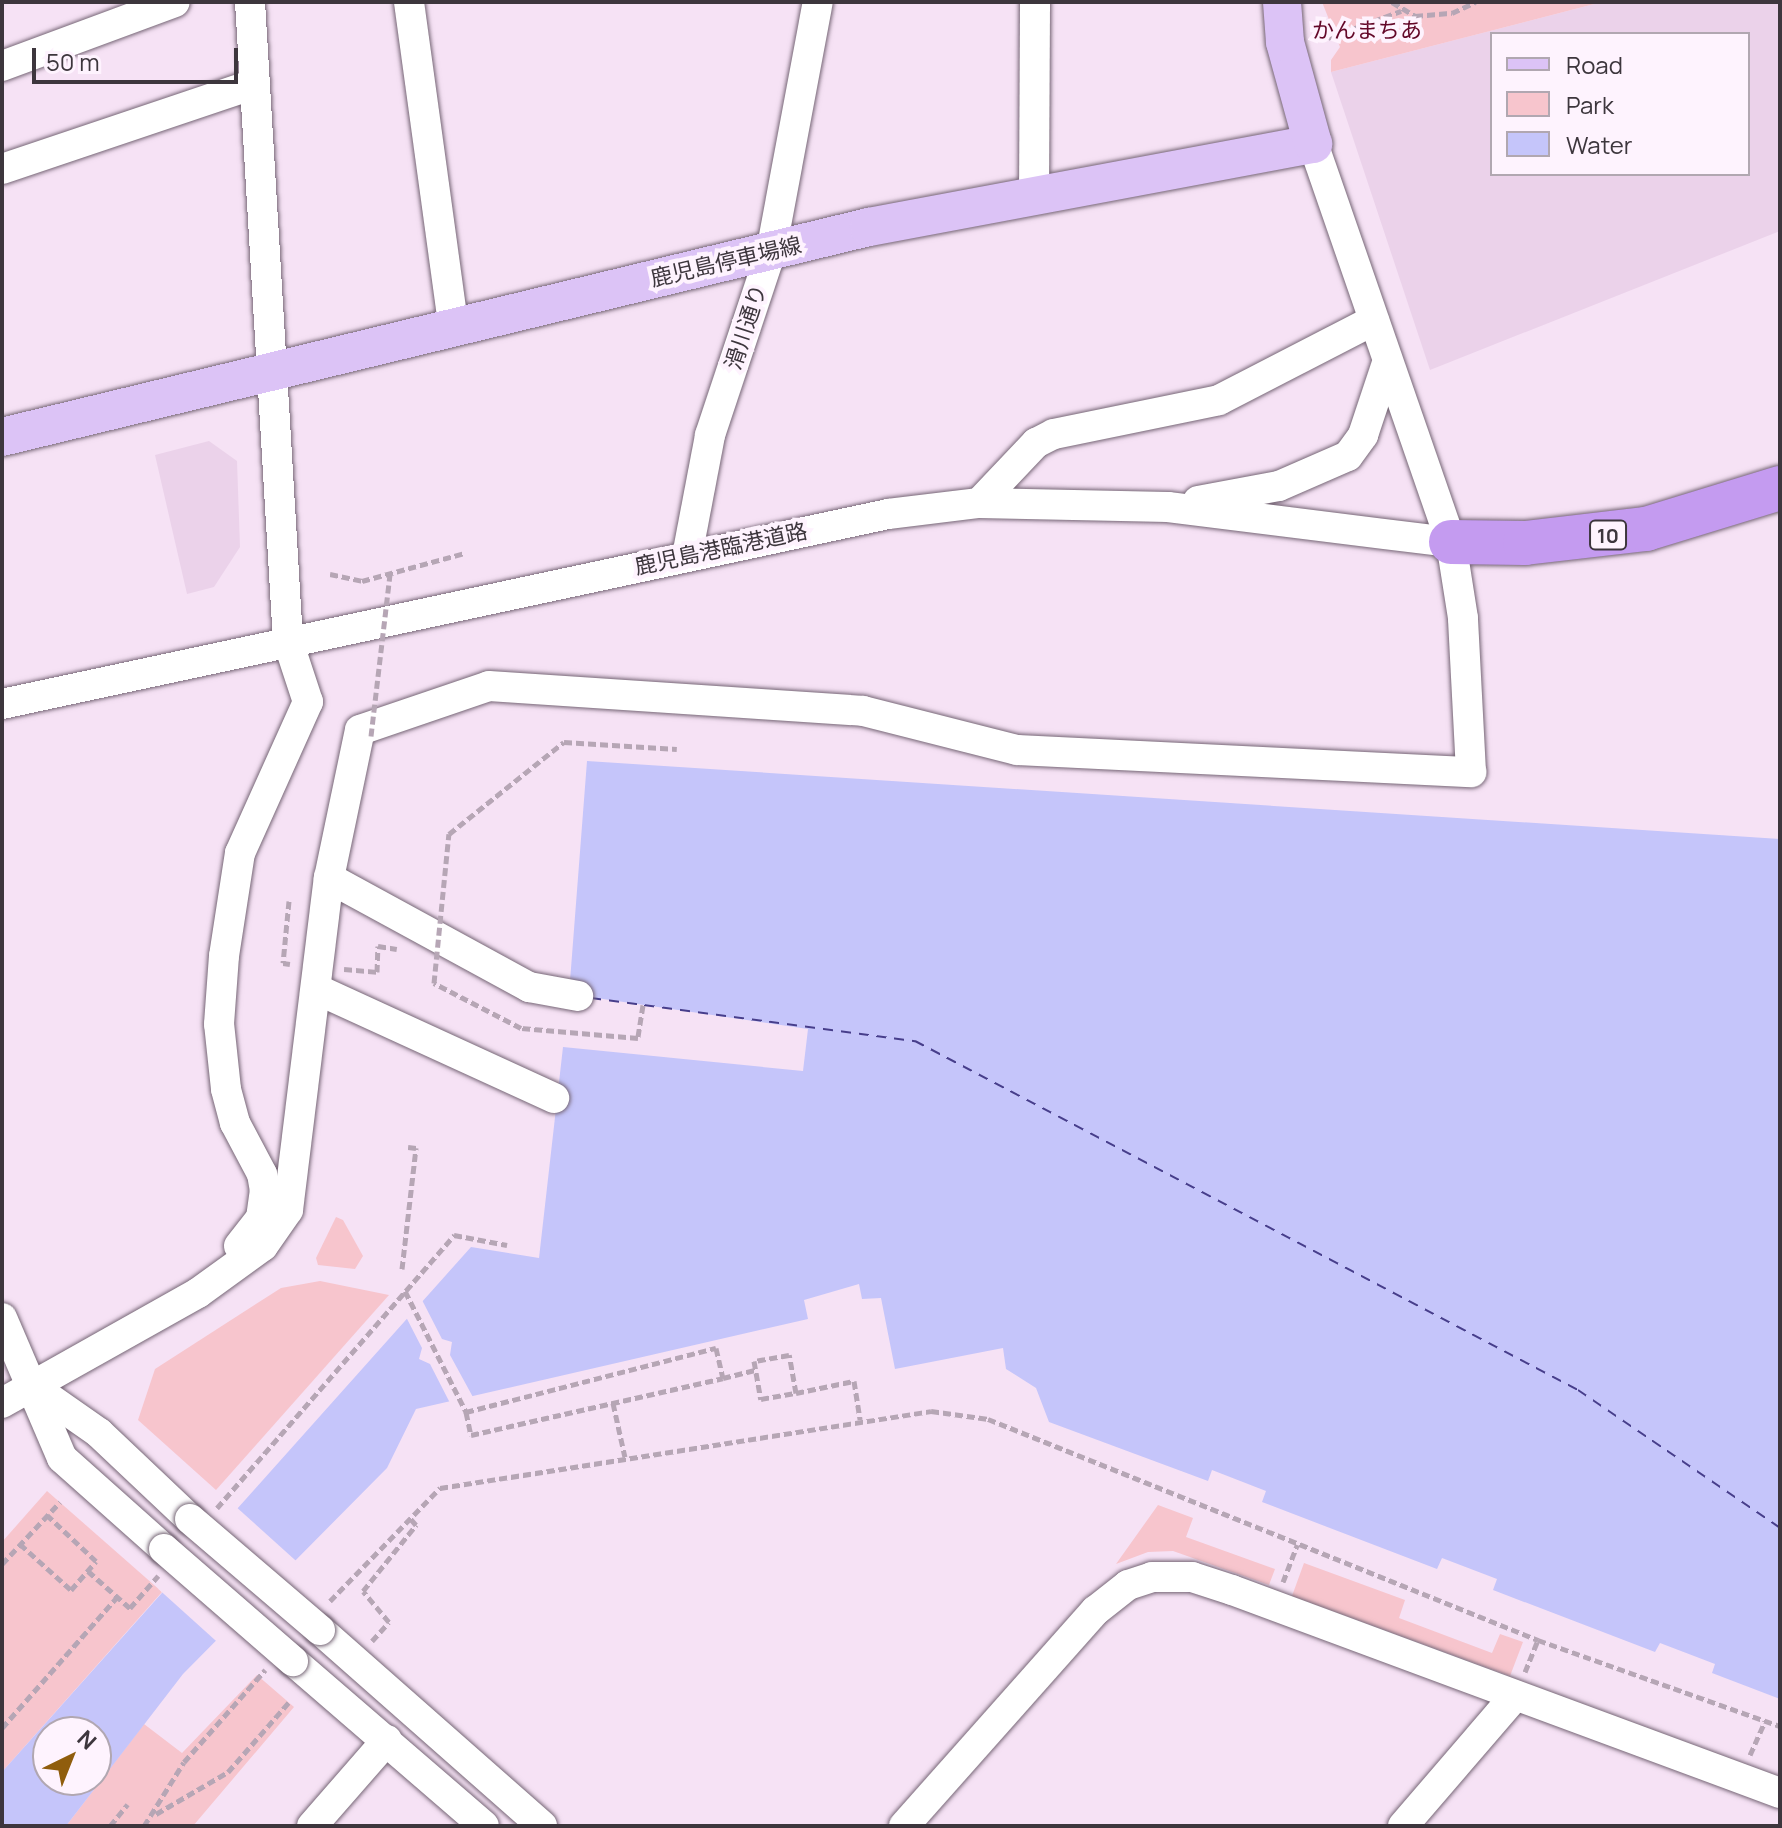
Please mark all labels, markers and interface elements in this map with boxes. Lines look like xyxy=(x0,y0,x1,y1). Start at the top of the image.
park label: かんまちあ xyxy=(1312,18,1422,44)
scale bar xyxy=(36,32,242,82)
legend xyxy=(1490,32,1750,176)
text: 50 m xyxy=(46,45,100,78)
text: Road xyxy=(1566,48,1623,81)
text: Park xyxy=(1566,88,1614,121)
text: Water xyxy=(1566,128,1633,161)
street label: 鹿児島停車場線 xyxy=(648,232,804,292)
street label: 滑川通り xyxy=(720,281,772,373)
street label: 鹿児島港臨港道路 xyxy=(632,518,810,580)
road number: 10 xyxy=(1588,519,1628,551)
north arrow xyxy=(32,1716,112,1796)
text: N xyxy=(71,1724,103,1756)

